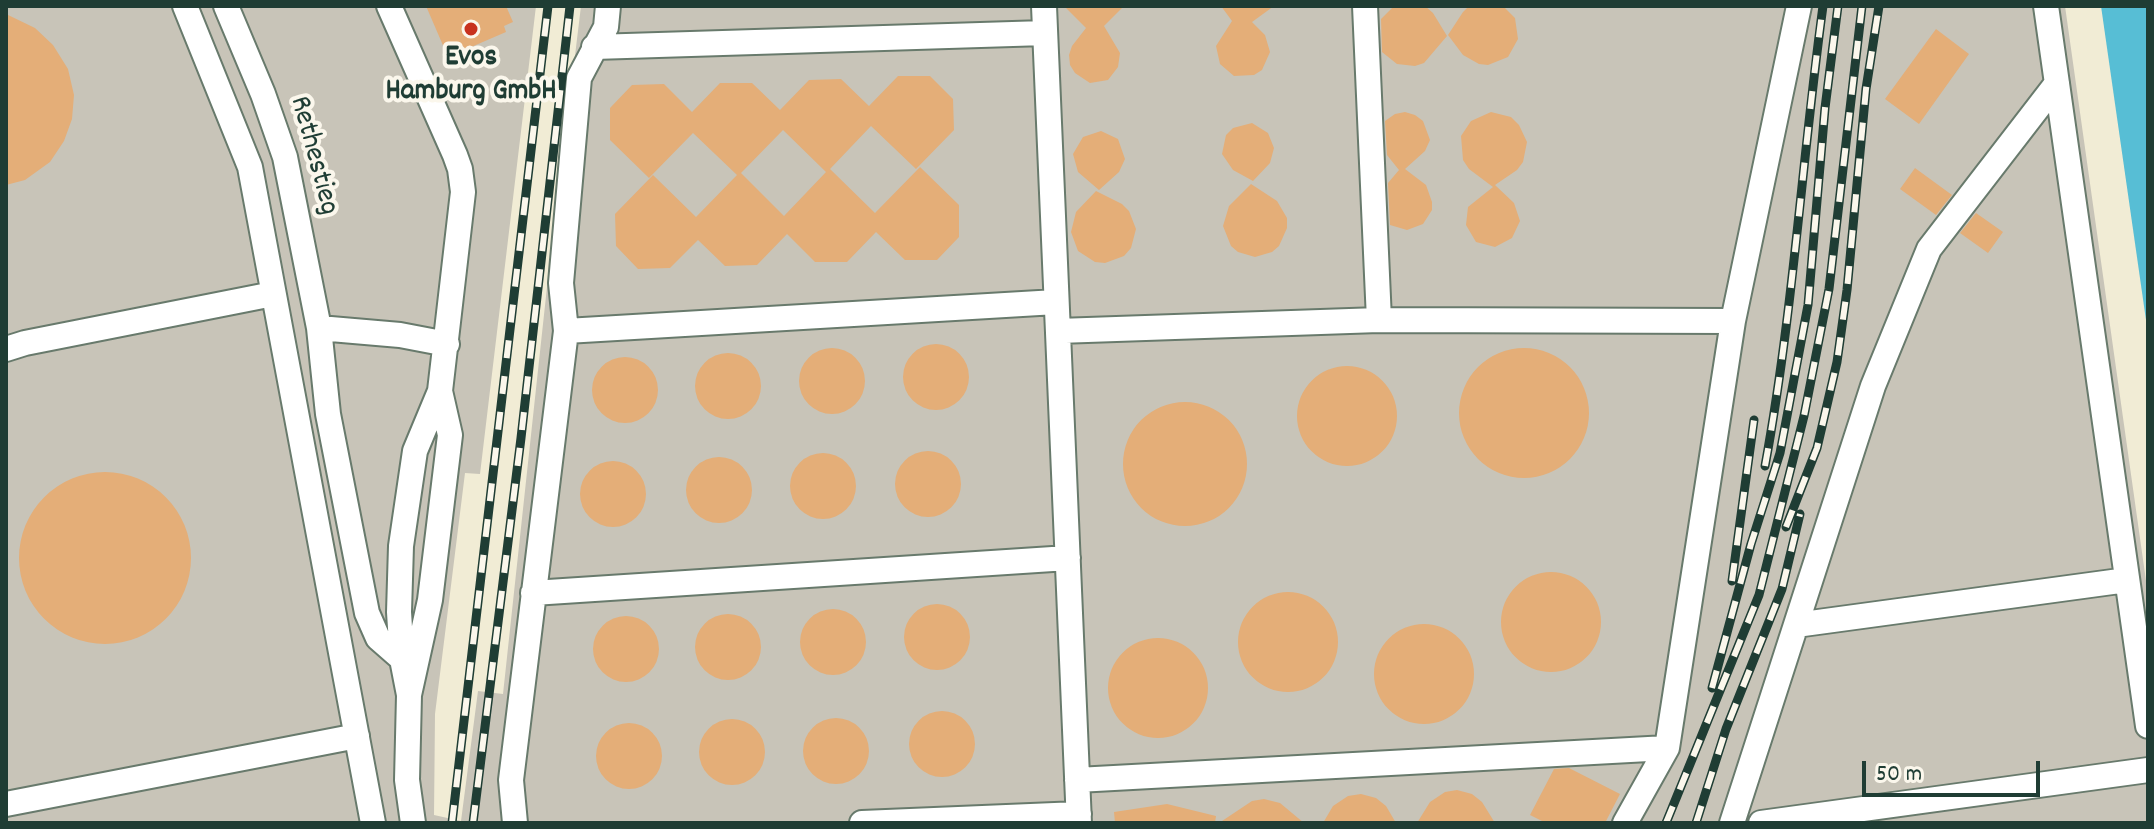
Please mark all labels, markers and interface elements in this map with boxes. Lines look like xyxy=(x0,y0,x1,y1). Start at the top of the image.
marker: Evos Hamburg GmbH xyxy=(462,20,480,38)
place label: Evos Hamburg GmbH xyxy=(385,42,557,112)
street label: Rethestieg xyxy=(279,93,345,219)
scale bar xyxy=(1866,745,2044,795)
text: 50 m xyxy=(1876,758,1922,792)

